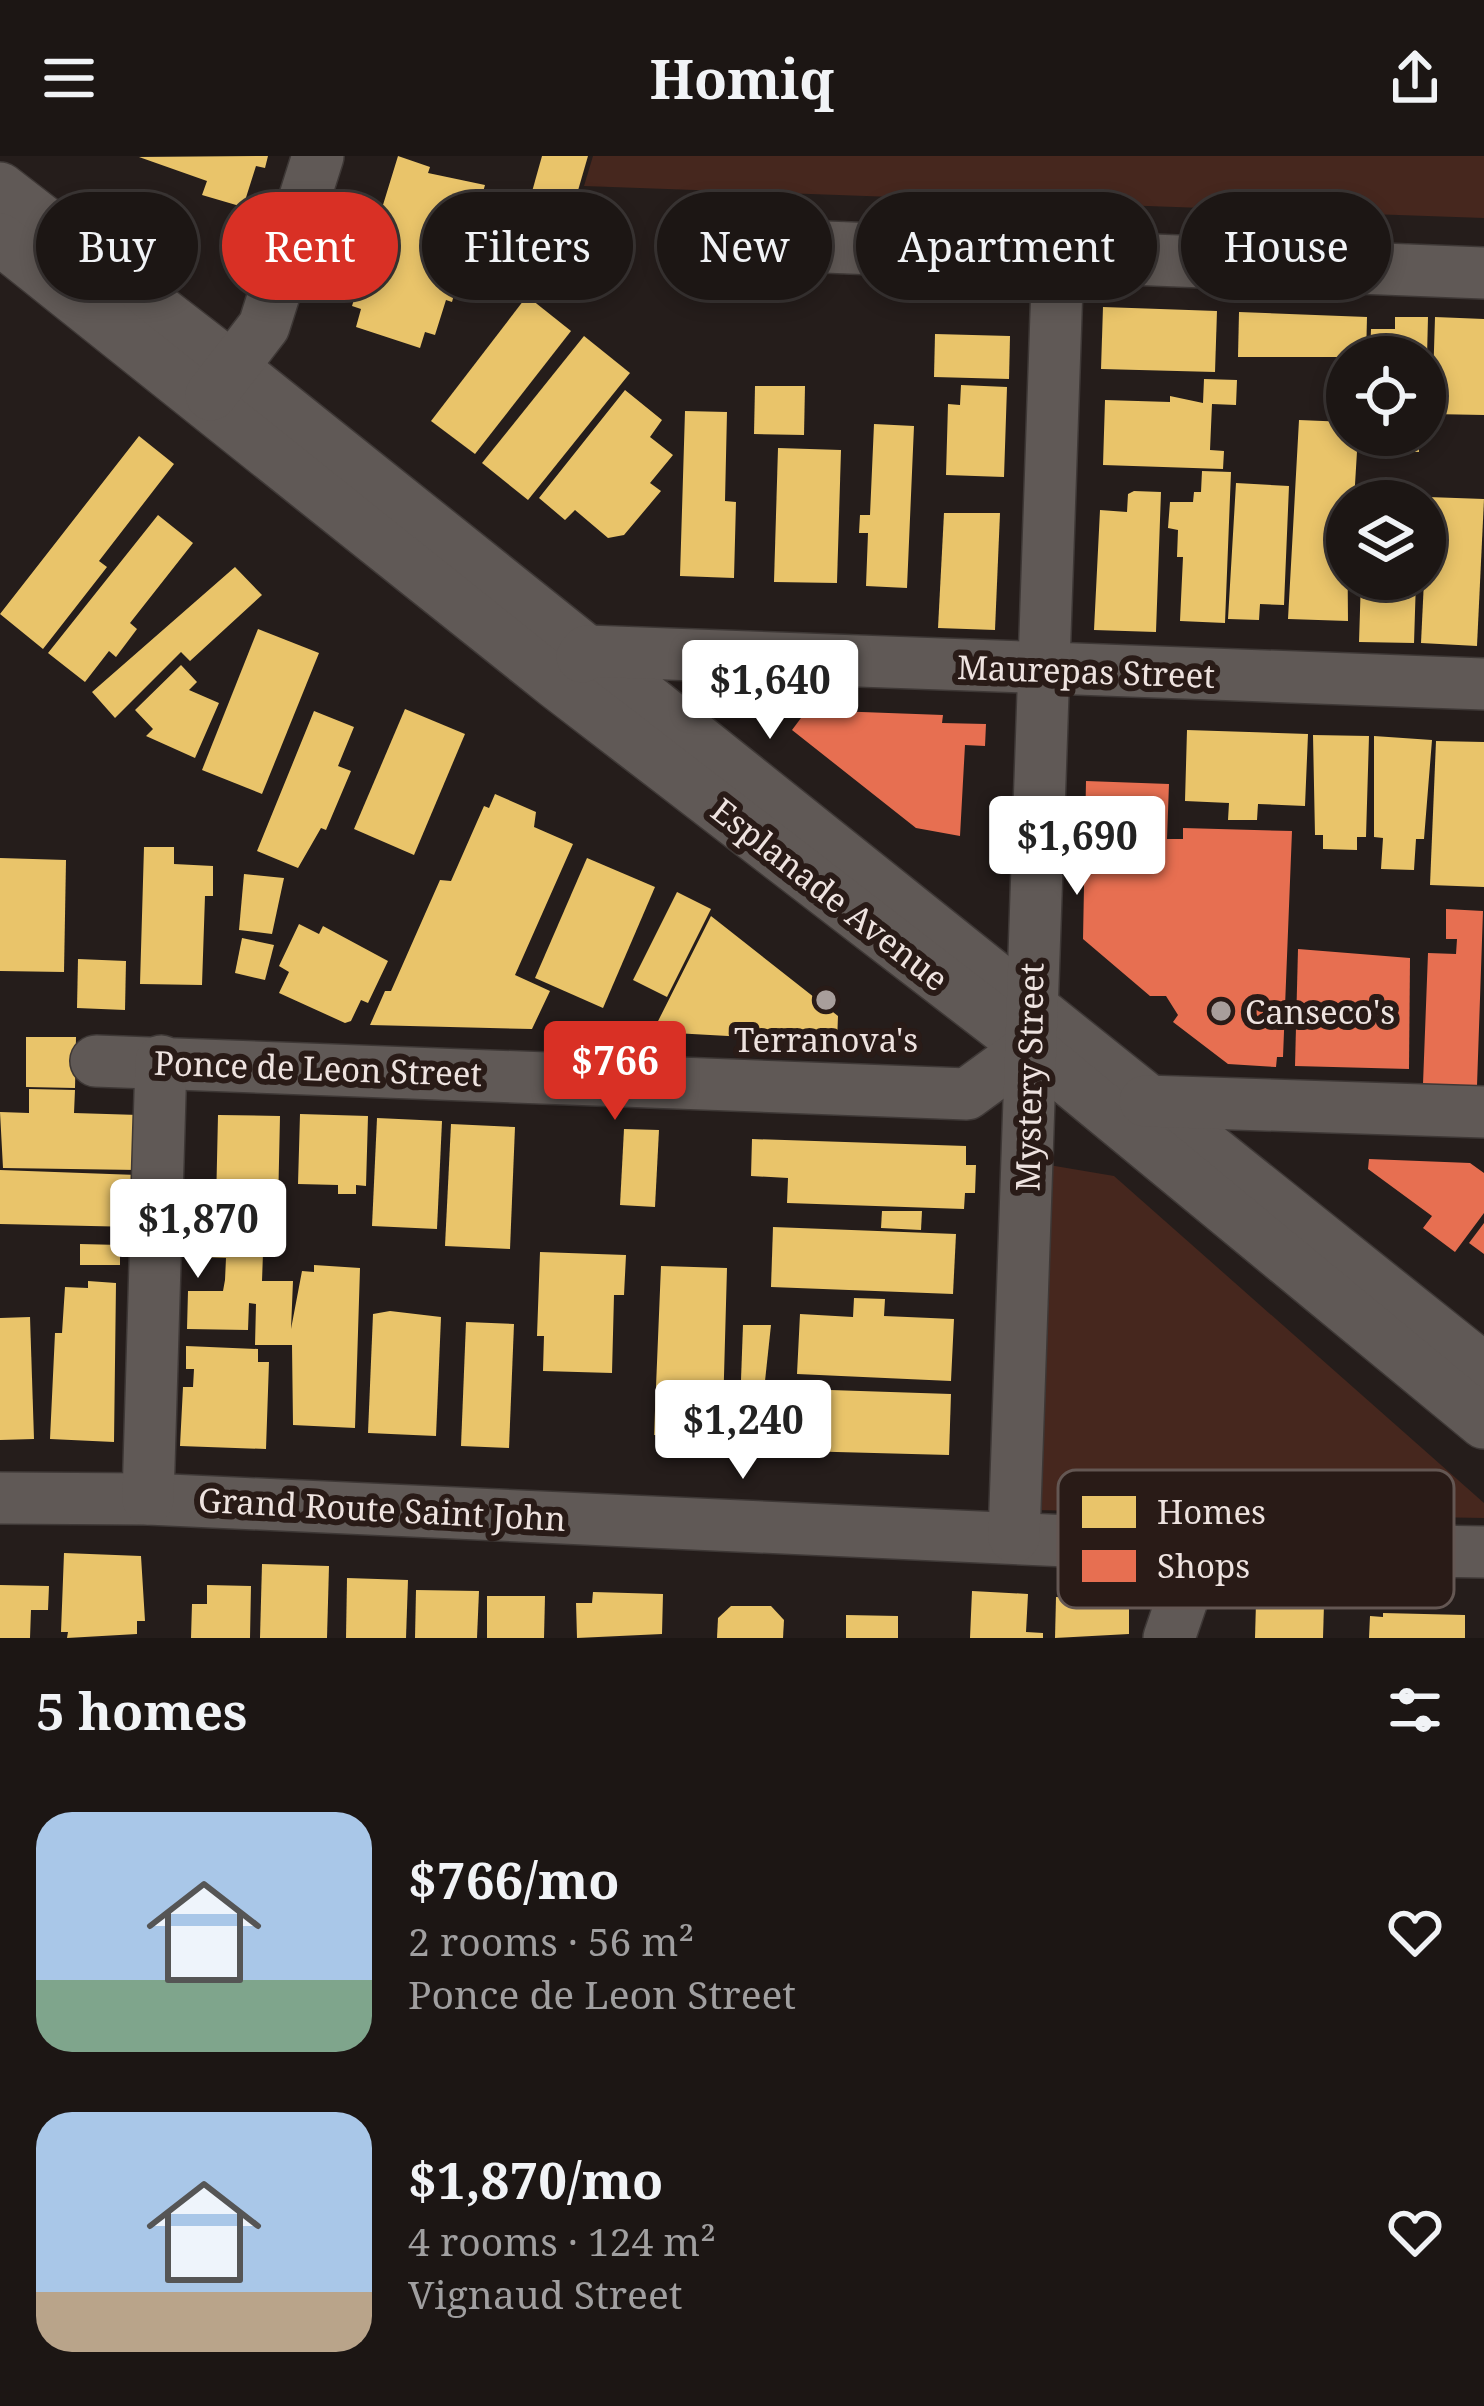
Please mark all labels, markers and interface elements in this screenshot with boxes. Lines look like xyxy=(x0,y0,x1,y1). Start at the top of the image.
text: Homiq xyxy=(650,41,834,115)
icon: menu xyxy=(36,45,102,111)
icon: share xyxy=(1382,45,1448,111)
chip: Buy xyxy=(36,192,198,300)
chip: Rent xyxy=(222,192,398,300)
chip: Filters xyxy=(422,192,633,300)
chip: New xyxy=(657,192,832,300)
chip: Apartment xyxy=(856,192,1157,300)
chip: House xyxy=(1181,192,1391,300)
map controls xyxy=(1326,336,1446,600)
button: locate xyxy=(1326,336,1446,456)
button: layers xyxy=(1326,480,1446,600)
pin: $1,640 xyxy=(672,640,868,742)
street label: Maurepas Street xyxy=(956,644,1216,698)
text: $1,640 xyxy=(709,652,831,705)
street label: Esplanade Avenue xyxy=(702,787,958,1001)
pin: $1,690 xyxy=(979,796,1175,898)
text: $1,690 xyxy=(1016,808,1138,861)
street label: Mystery Street xyxy=(1005,962,1053,1192)
marker: Terranova's xyxy=(813,987,839,1013)
place label: Canseco's xyxy=(1245,989,1395,1034)
marker: Canseco's xyxy=(1208,998,1234,1024)
place label: Terranova's xyxy=(734,1017,918,1062)
pin: $766 xyxy=(544,1021,686,1123)
text: $766 xyxy=(571,1033,659,1086)
street label: Ponce de Leon Street xyxy=(153,1040,483,1096)
pin: $1,870 xyxy=(100,1179,296,1281)
text: $1,870 xyxy=(137,1191,259,1244)
pin: $1,240 xyxy=(645,1380,841,1482)
text: $1,240 xyxy=(682,1392,804,1445)
legend xyxy=(1058,1470,1454,1608)
street label: Grand Route Saint John xyxy=(197,1477,567,1541)
text: Homes xyxy=(1157,1489,1266,1534)
text: Shops xyxy=(1157,1543,1250,1588)
text: 5 homes xyxy=(36,1675,247,1745)
icon: filters xyxy=(1382,1677,1448,1743)
text: $766/mo xyxy=(408,1844,620,1914)
icon: home xyxy=(132,1860,276,2004)
icon: heart xyxy=(1382,1899,1448,1965)
text: 2 rooms · 56 m² xyxy=(408,1914,694,1967)
text: Ponce de Leon Street xyxy=(408,1967,796,2020)
text: $1,870/mo xyxy=(408,2144,663,2214)
icon: home xyxy=(132,2160,276,2304)
icon: heart xyxy=(1382,2199,1448,2265)
text: 4 rooms · 124 m² xyxy=(408,2214,716,2267)
text: Vignaud Street xyxy=(408,2267,683,2320)

